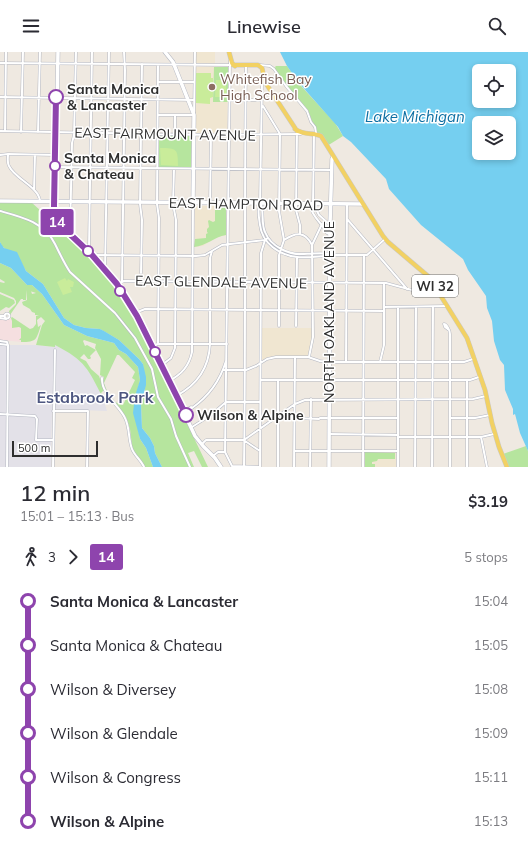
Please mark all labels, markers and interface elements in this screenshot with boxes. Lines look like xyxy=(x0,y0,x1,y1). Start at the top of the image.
icon: menu xyxy=(20,15,42,37)
text: Linewise xyxy=(227,15,301,38)
icon: search xyxy=(486,15,508,37)
map controls xyxy=(472,64,516,160)
button: locate xyxy=(472,64,516,108)
place label: Whitefish Bay High School xyxy=(220,70,312,104)
place label: Santa Monica & Lancaster xyxy=(67,80,159,114)
marker: Whitefish Bay High School xyxy=(207,82,217,92)
marker: Santa Monica & Lancaster xyxy=(48,89,64,105)
water label: Lake Michigan xyxy=(365,107,465,126)
button: layers xyxy=(472,116,516,160)
street label: EAST FAIRMOUNT AVENUE xyxy=(74,123,256,145)
place label: Santa Monica & Chateau xyxy=(64,149,156,183)
marker: Santa Monica & Chateau xyxy=(49,160,61,172)
street label: EAST HAMPTON ROAD xyxy=(169,194,323,214)
line badge: 14 xyxy=(39,209,75,235)
text: 14 xyxy=(49,213,65,231)
street label: NORTH OAKLAND AVENUE xyxy=(320,221,338,403)
unlabelled marker xyxy=(82,245,94,257)
street label: EAST GLENDALE AVENUE xyxy=(135,272,307,292)
road number: WI 32 xyxy=(412,275,458,297)
unlabelled marker xyxy=(114,285,126,297)
unlabelled marker xyxy=(149,346,161,358)
district label: Estabrook Park xyxy=(37,387,155,407)
place label: Wilson & Alpine xyxy=(197,406,304,424)
marker: Wilson & Alpine xyxy=(178,407,194,423)
scale bar xyxy=(12,439,98,458)
text: 500 m xyxy=(18,441,50,455)
text: 12 min xyxy=(20,479,90,507)
text: $3.19 xyxy=(468,492,508,511)
text: 15:01 – 15:13 · Bus xyxy=(20,508,134,524)
icon: walk xyxy=(20,546,42,568)
icon: forward xyxy=(62,546,84,568)
text: 14 xyxy=(98,548,115,566)
text: 3 xyxy=(48,549,56,565)
text: 5 stops xyxy=(464,549,508,565)
text: Santa Monica & Lancaster xyxy=(50,592,238,611)
text: 15:04 xyxy=(474,593,508,609)
text: Santa Monica & Chateau xyxy=(50,636,222,655)
text: 15:05 xyxy=(474,637,508,653)
text: Wilson & Diversey xyxy=(50,680,176,699)
text: 15:08 xyxy=(474,681,508,697)
text: Wilson & Glendale xyxy=(50,724,178,743)
text: 15:09 xyxy=(474,725,508,741)
text: Wilson & Congress xyxy=(50,768,181,787)
text: 15:11 xyxy=(474,769,508,785)
text: Wilson & Alpine xyxy=(50,812,164,831)
text: 15:13 xyxy=(474,813,508,829)

